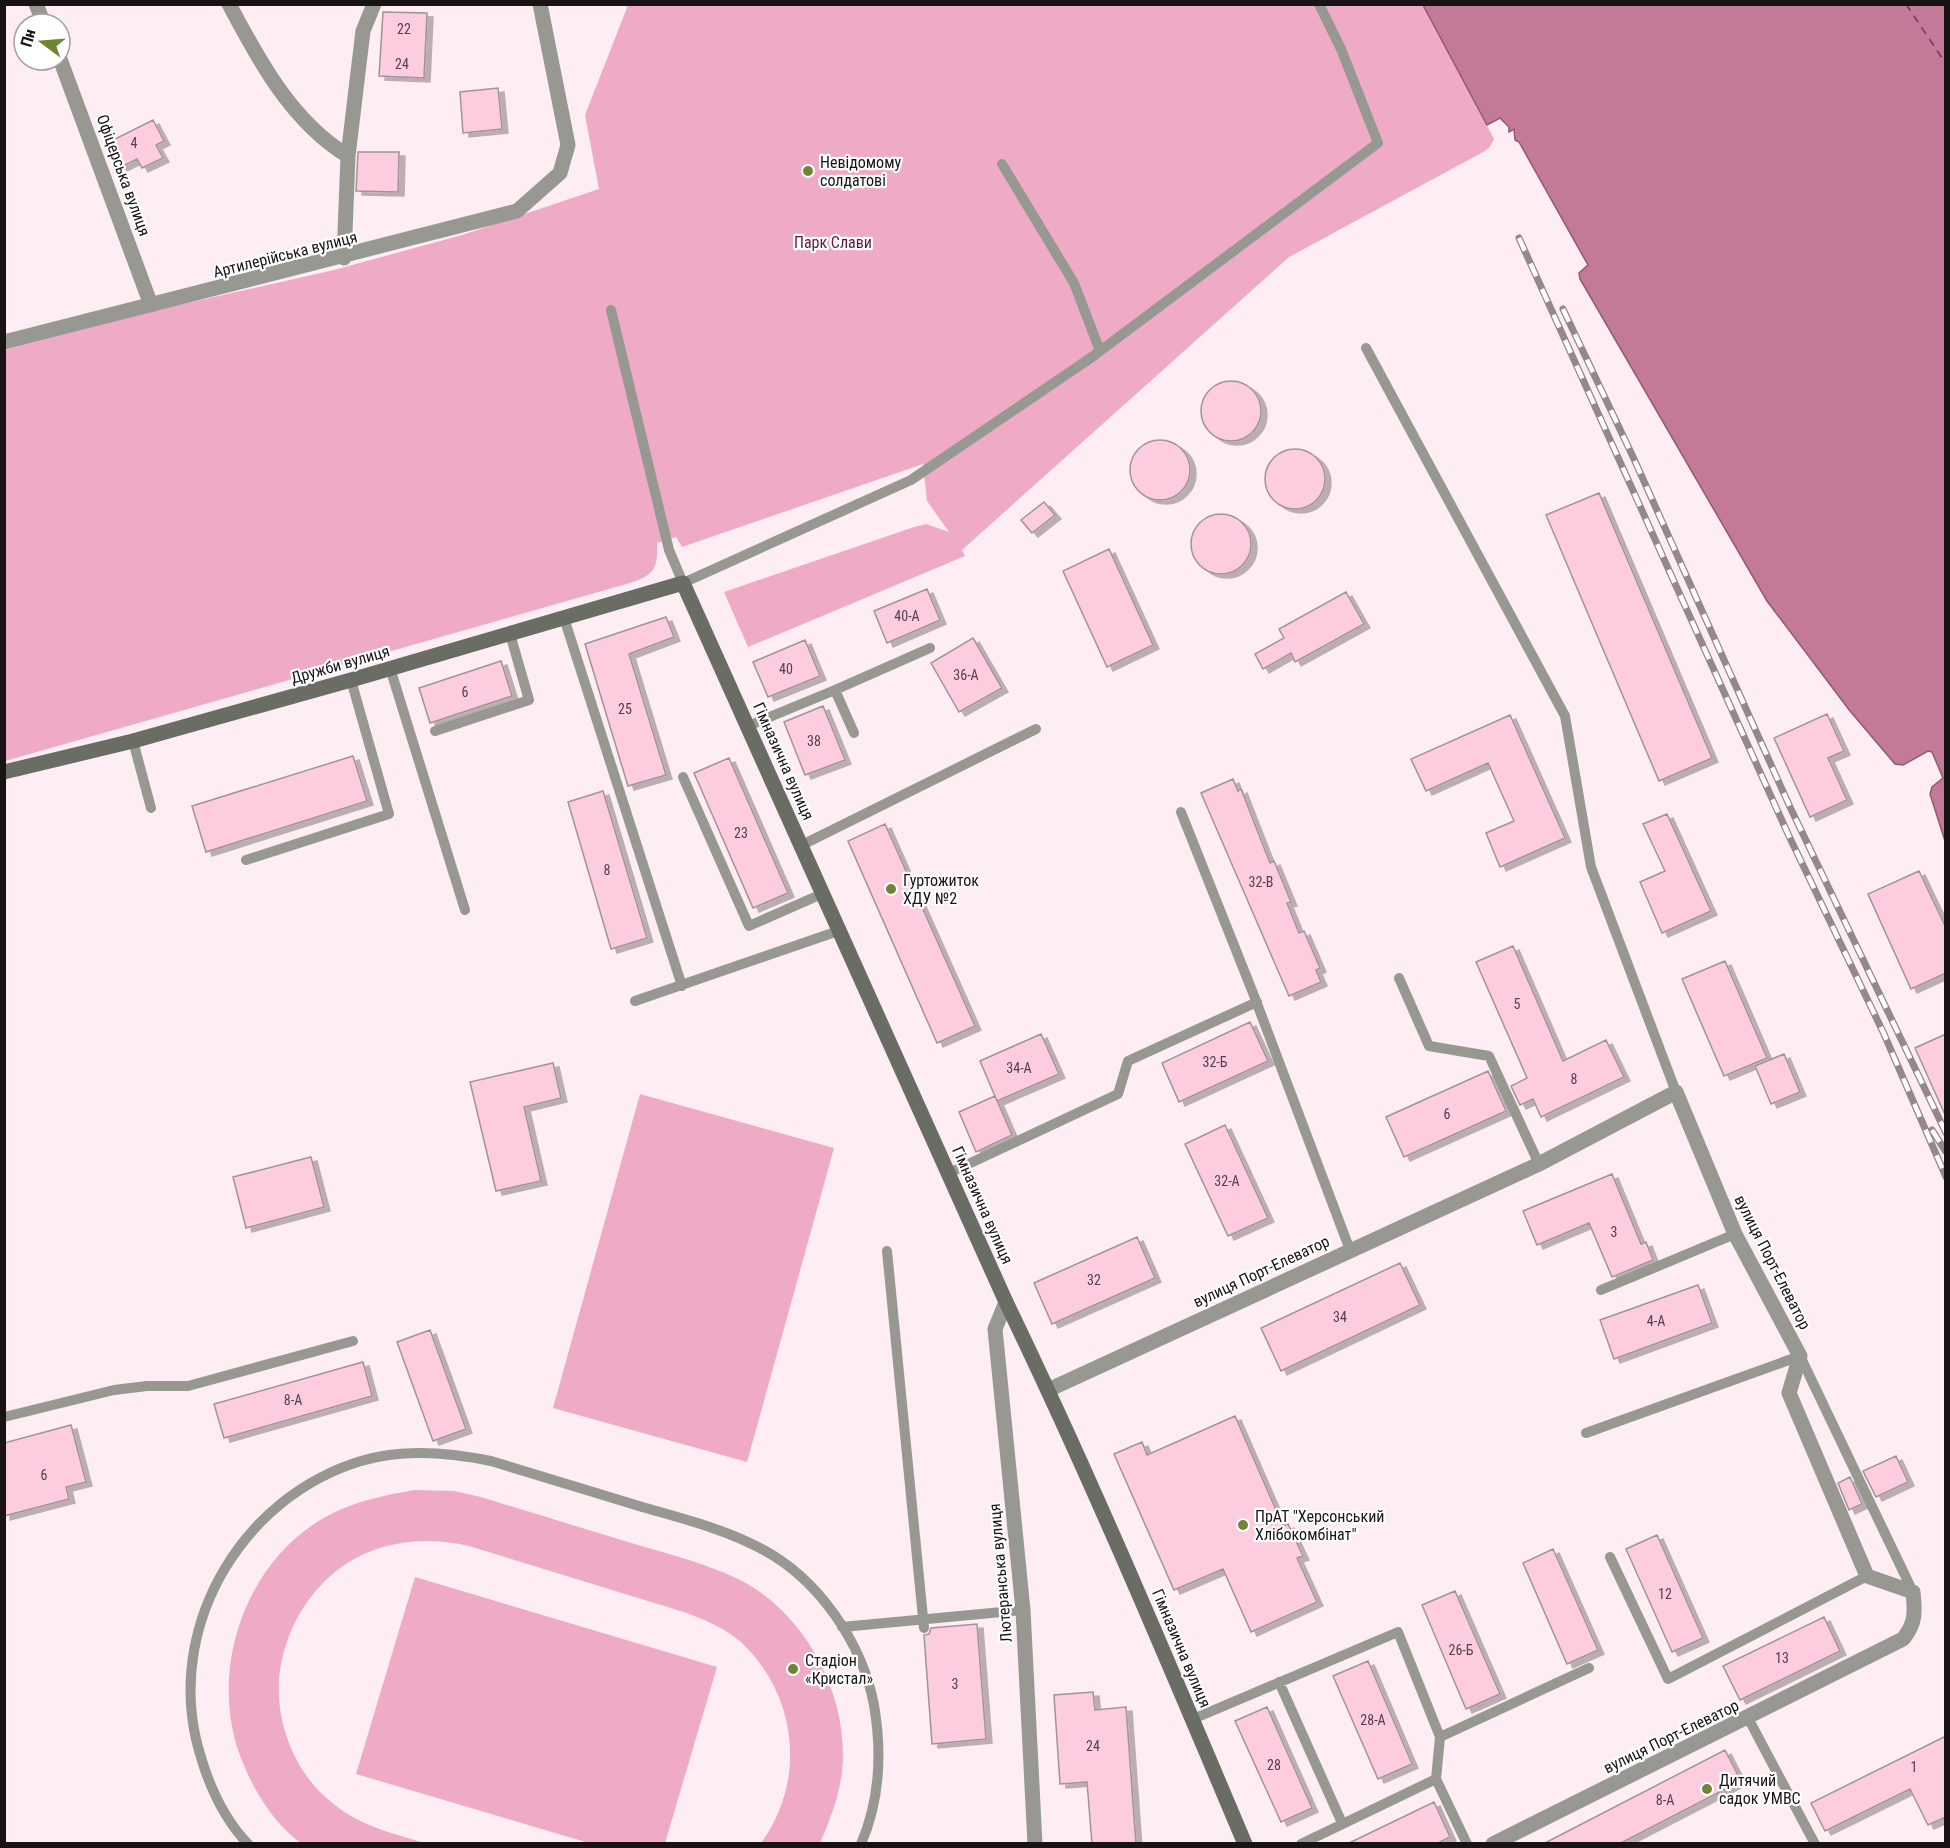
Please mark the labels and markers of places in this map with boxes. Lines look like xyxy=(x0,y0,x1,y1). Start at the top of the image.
place label: Невідомому солдатові xyxy=(820,153,901,190)
marker: Невідомому солдатові xyxy=(801,164,815,178)
place label: Гуртожиток ХДУ №2 xyxy=(903,871,979,908)
marker: Гуртожиток ХДУ №2 xyxy=(884,882,898,896)
place label: ПрАТ "Херсонський Хлібокомбінат" xyxy=(1255,1507,1384,1544)
marker: ПрАТ "Херсонський Хлібокомбінат" xyxy=(1236,1518,1250,1532)
place label: Стадіон «Кристал» xyxy=(805,1651,873,1688)
marker: Стадіон «Кристал» xyxy=(786,1662,800,1676)
place label: Дитячий садок УМВС xyxy=(1719,1771,1801,1808)
marker: Дитячий садок УМВС xyxy=(1700,1782,1714,1796)

